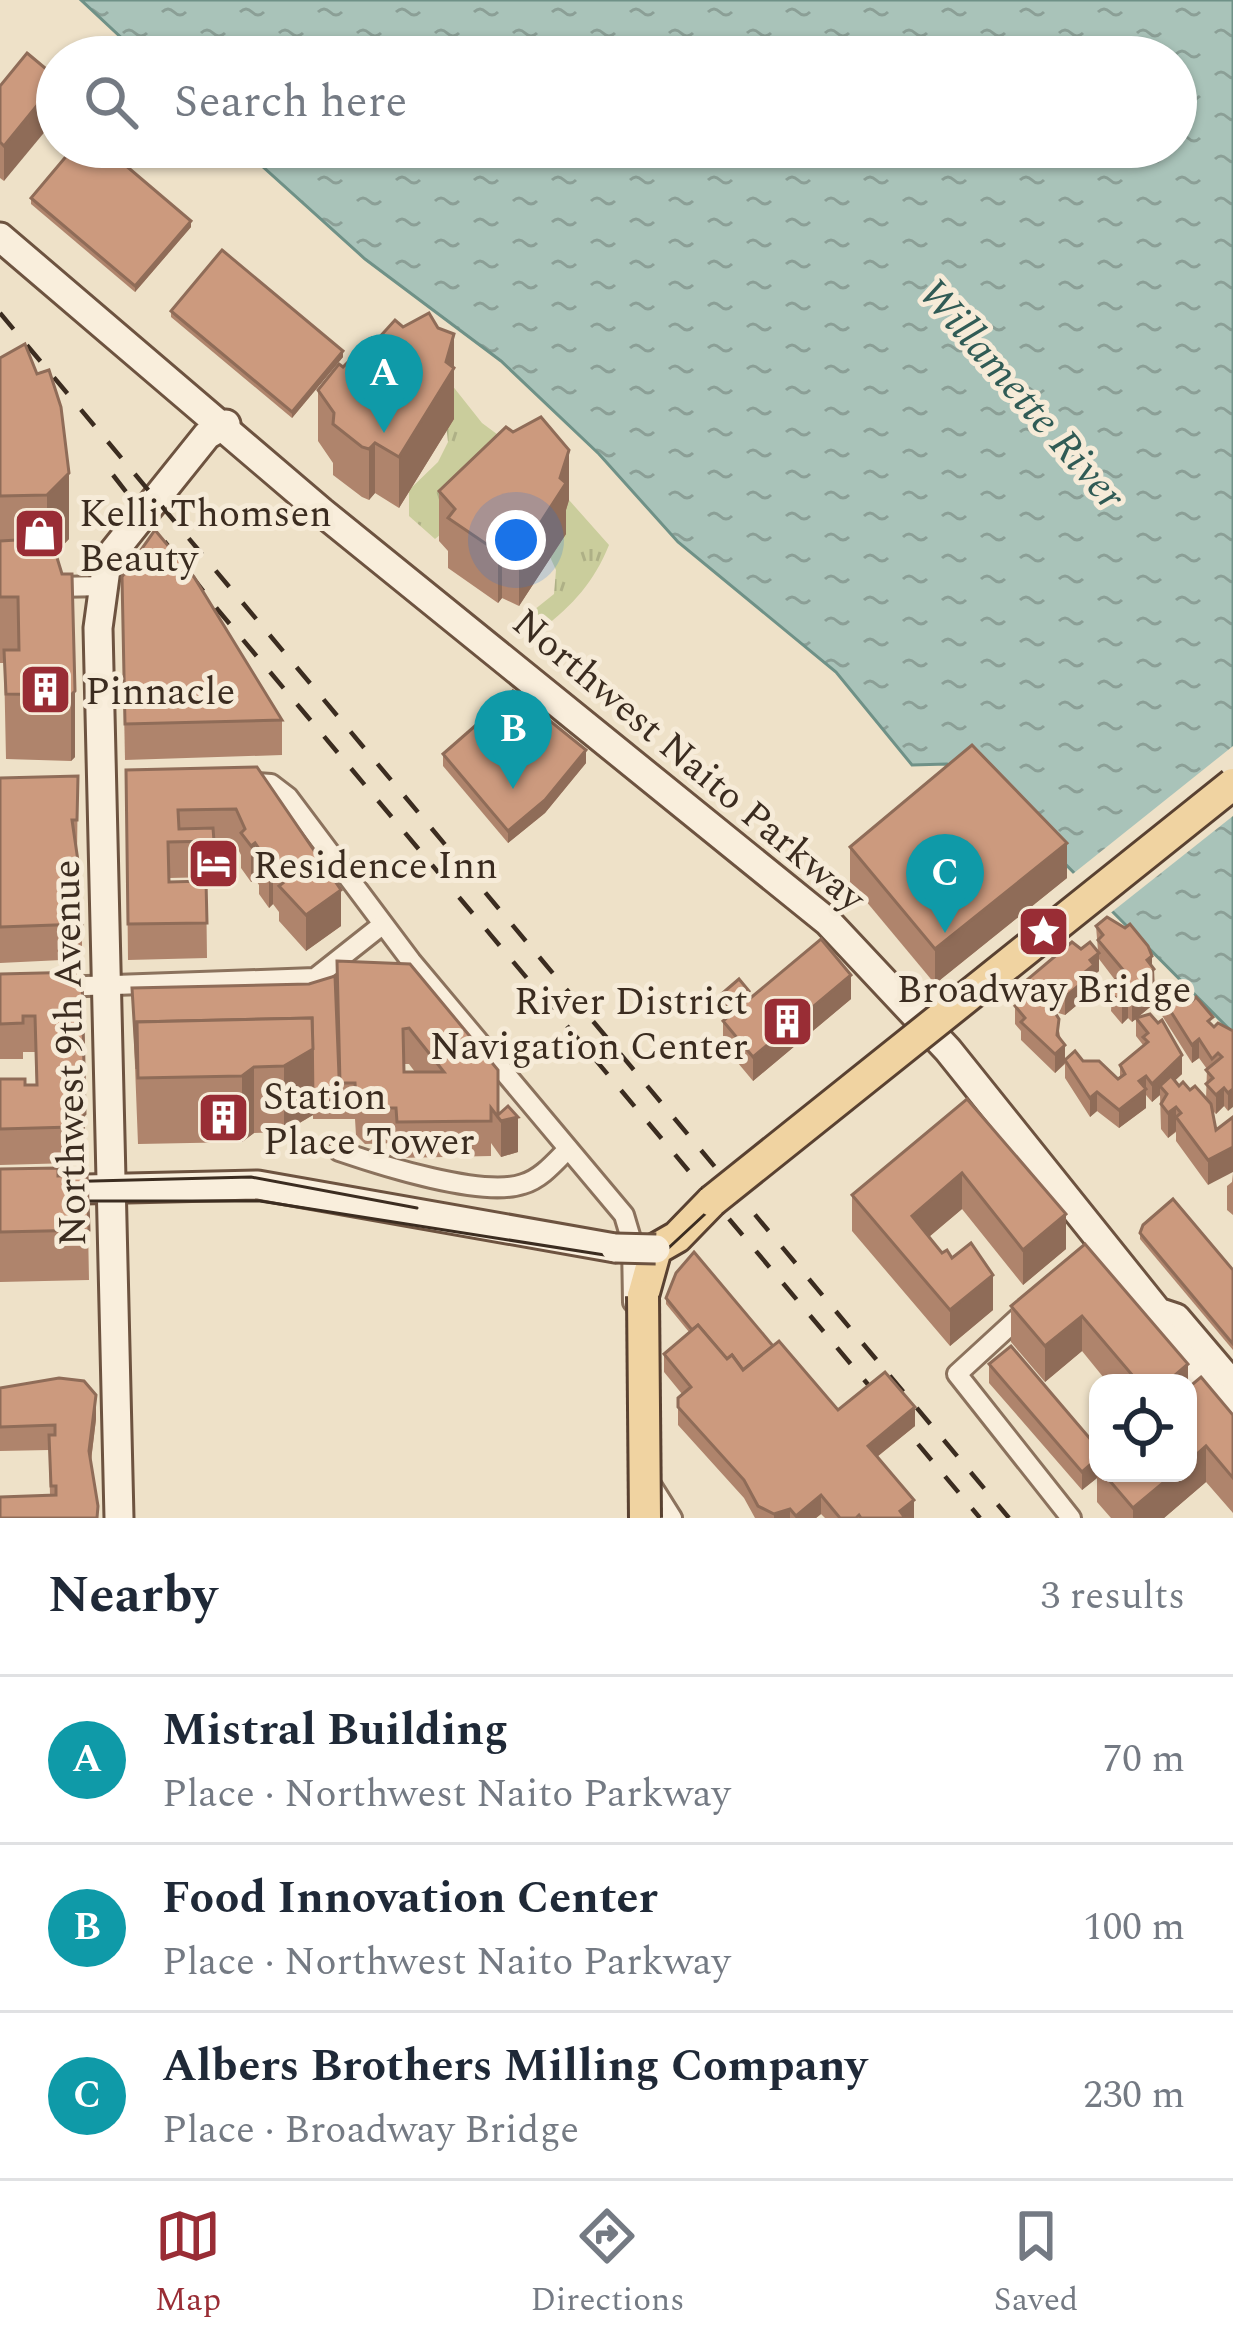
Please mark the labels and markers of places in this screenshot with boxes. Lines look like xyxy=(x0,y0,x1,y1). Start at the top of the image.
pin: A xyxy=(345,334,423,433)
place label: Kelli Thomsen Beauty xyxy=(79,485,332,589)
shop icon: Kelli Thomsen Beauty xyxy=(12,506,68,562)
building icon: Pinnacle xyxy=(18,662,74,718)
place label: Pinnacle xyxy=(85,663,235,722)
pin: B xyxy=(474,690,552,789)
pin: C xyxy=(906,834,984,933)
hotel icon: Residence Inn xyxy=(186,836,242,892)
place label: Residence Inn xyxy=(253,837,498,896)
place icon: Broadway Bridge xyxy=(1016,903,1072,959)
place label: Broadway Bridge xyxy=(897,961,1191,1020)
place label: River District Navigation Center xyxy=(430,973,748,1077)
building icon: River District Navigation Center xyxy=(759,994,815,1050)
place label: Station Place Tower xyxy=(263,1068,475,1172)
building icon: Station Place Tower xyxy=(196,1089,252,1145)

